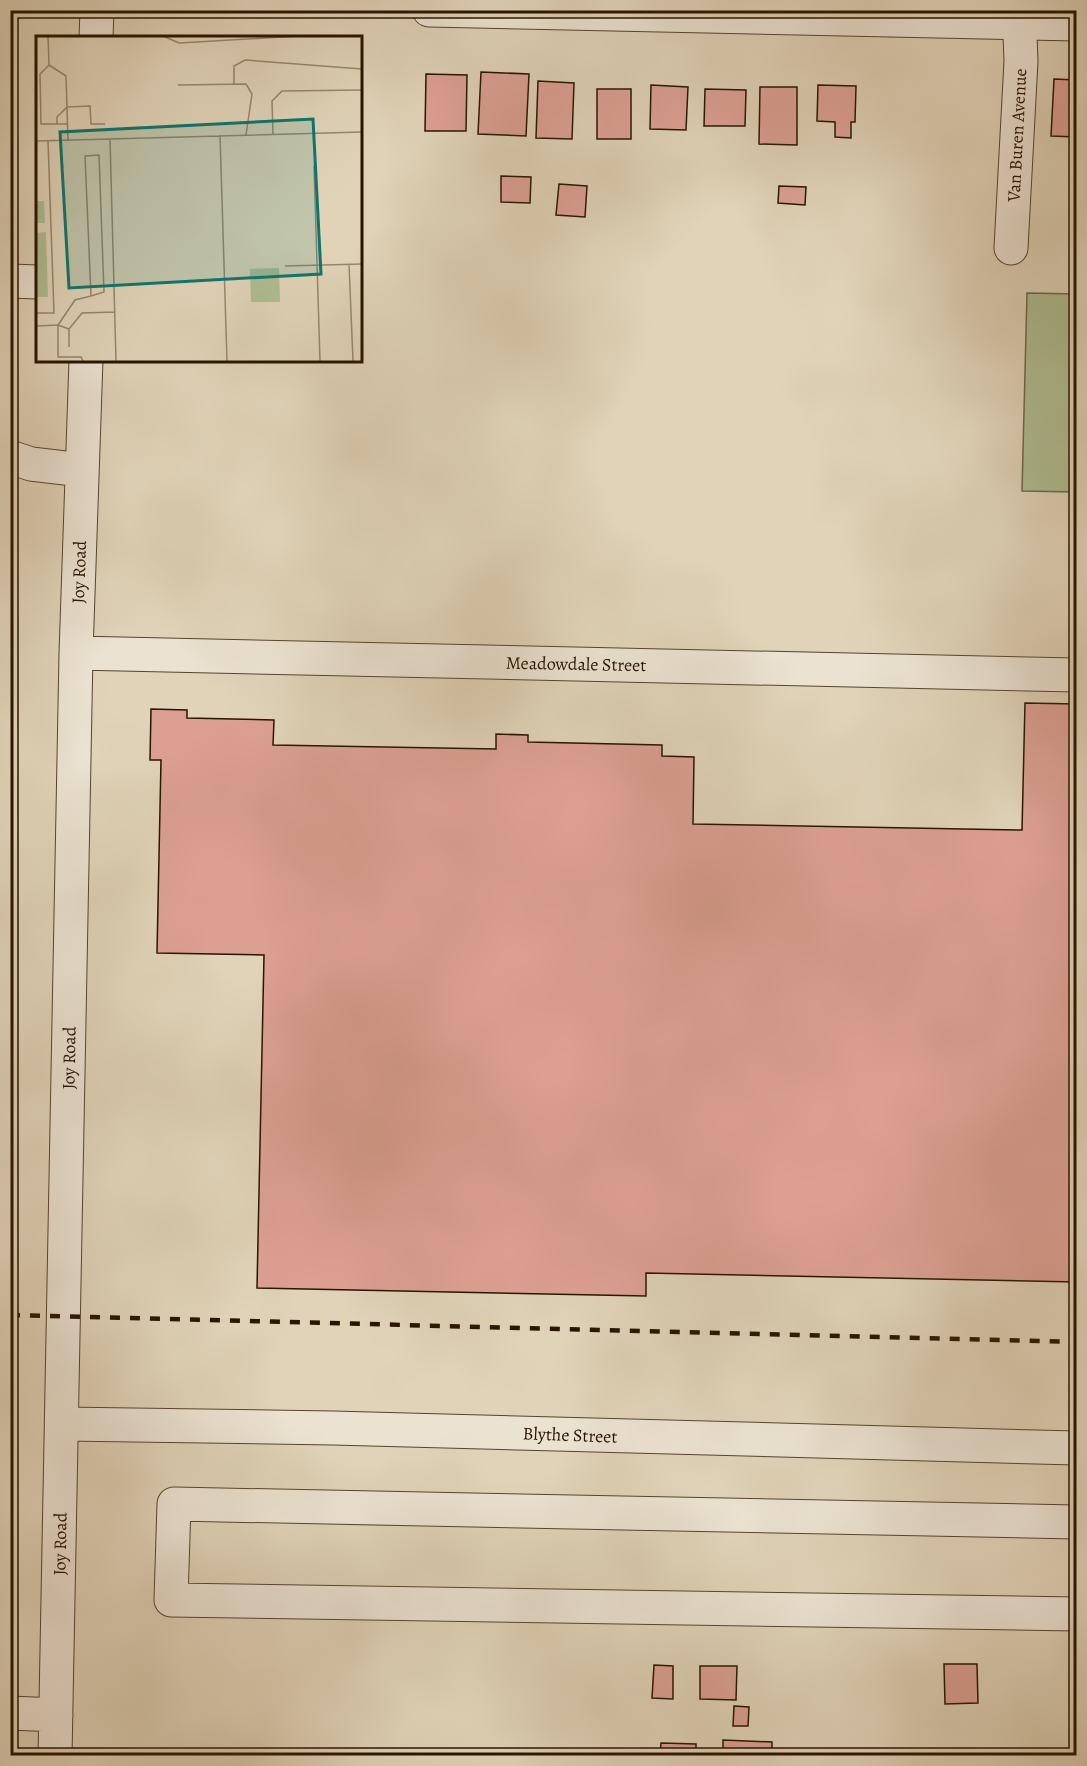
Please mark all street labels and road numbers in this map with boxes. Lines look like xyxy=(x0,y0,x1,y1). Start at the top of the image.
street label: Van Buren Avenue xyxy=(1001,68,1032,203)
street label: Joy Road xyxy=(66,540,92,604)
street label: Meadowdale Street xyxy=(506,651,646,677)
street label: Joy Road xyxy=(56,1026,82,1090)
street label: Blythe Street xyxy=(522,1421,618,1449)
street label: Joy Road xyxy=(47,1512,73,1576)

